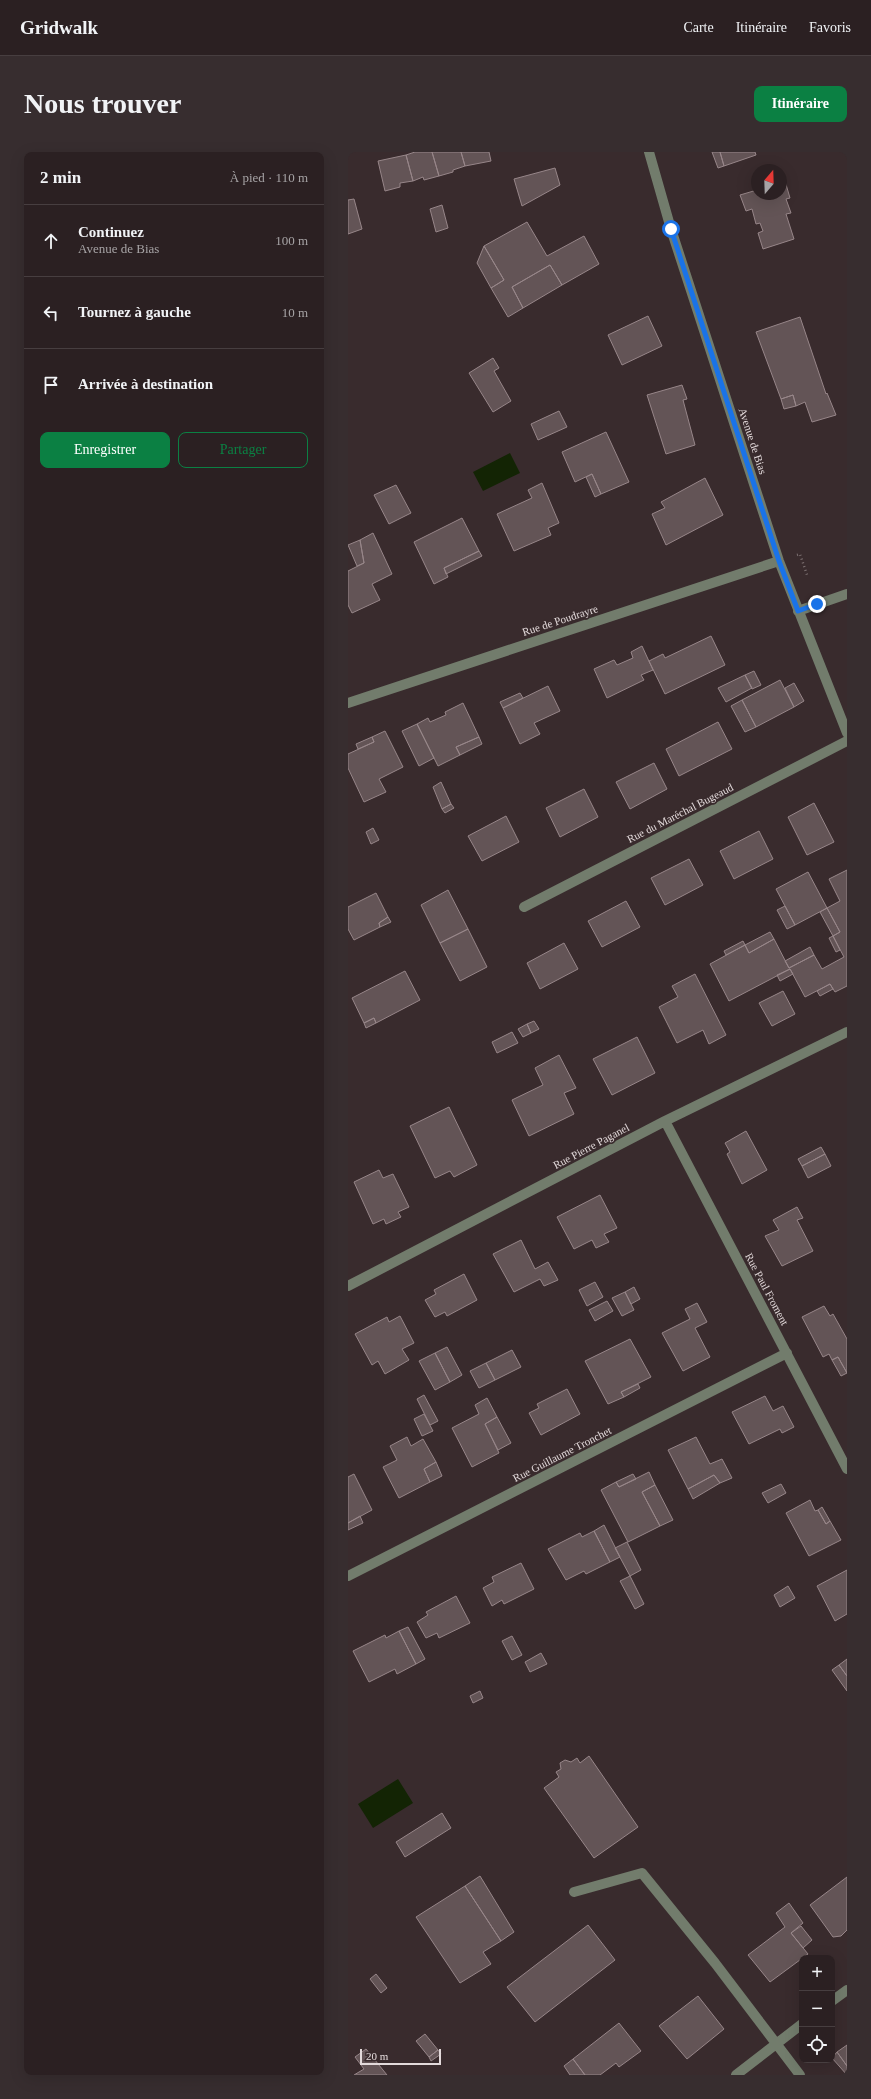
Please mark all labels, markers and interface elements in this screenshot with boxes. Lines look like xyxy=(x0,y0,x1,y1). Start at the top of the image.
text: Gridwalk xyxy=(20,17,98,38)
text: Carte xyxy=(683,20,714,35)
text: Itinéraire xyxy=(736,20,787,35)
text: Favoris xyxy=(809,20,851,35)
button: Itinéraire xyxy=(754,86,847,122)
text: Nous trouver xyxy=(24,88,181,119)
north arrow xyxy=(751,164,787,200)
text: 2 min xyxy=(40,168,81,187)
text: À pied · 110 m xyxy=(230,170,308,185)
route start xyxy=(662,220,680,238)
text: Continuez xyxy=(78,224,144,240)
icon: ahead xyxy=(40,230,62,252)
text: 100 m xyxy=(275,233,308,248)
text: Avenue de Bias xyxy=(78,241,159,256)
icon: left xyxy=(40,302,62,324)
text: Tournez à gauche xyxy=(78,304,191,320)
text: 10 m xyxy=(282,305,308,320)
icon: arrive xyxy=(40,374,62,396)
text: Arrivée à destination xyxy=(78,376,213,392)
street label: Avenue de Bias xyxy=(737,406,769,476)
button: Enregistrer xyxy=(40,432,170,468)
button: Partager xyxy=(178,432,308,468)
route end xyxy=(808,595,826,613)
street label: Rue de Poudrayre xyxy=(521,602,599,638)
street label: Rue du Maréchal Bugeaud xyxy=(625,781,736,845)
street label: Rue Pierre Paganel xyxy=(551,1121,631,1171)
street label: Rue Paul Froment xyxy=(743,1251,791,1327)
street label: Rue Guillaume Tronchet xyxy=(511,1424,613,1484)
map controls xyxy=(799,1955,835,2063)
button: + xyxy=(799,1955,835,1991)
button: − xyxy=(799,1991,835,2027)
button: locate xyxy=(799,2027,835,2063)
scale bar xyxy=(360,2047,441,2066)
text: 20 m xyxy=(366,2050,388,2062)

